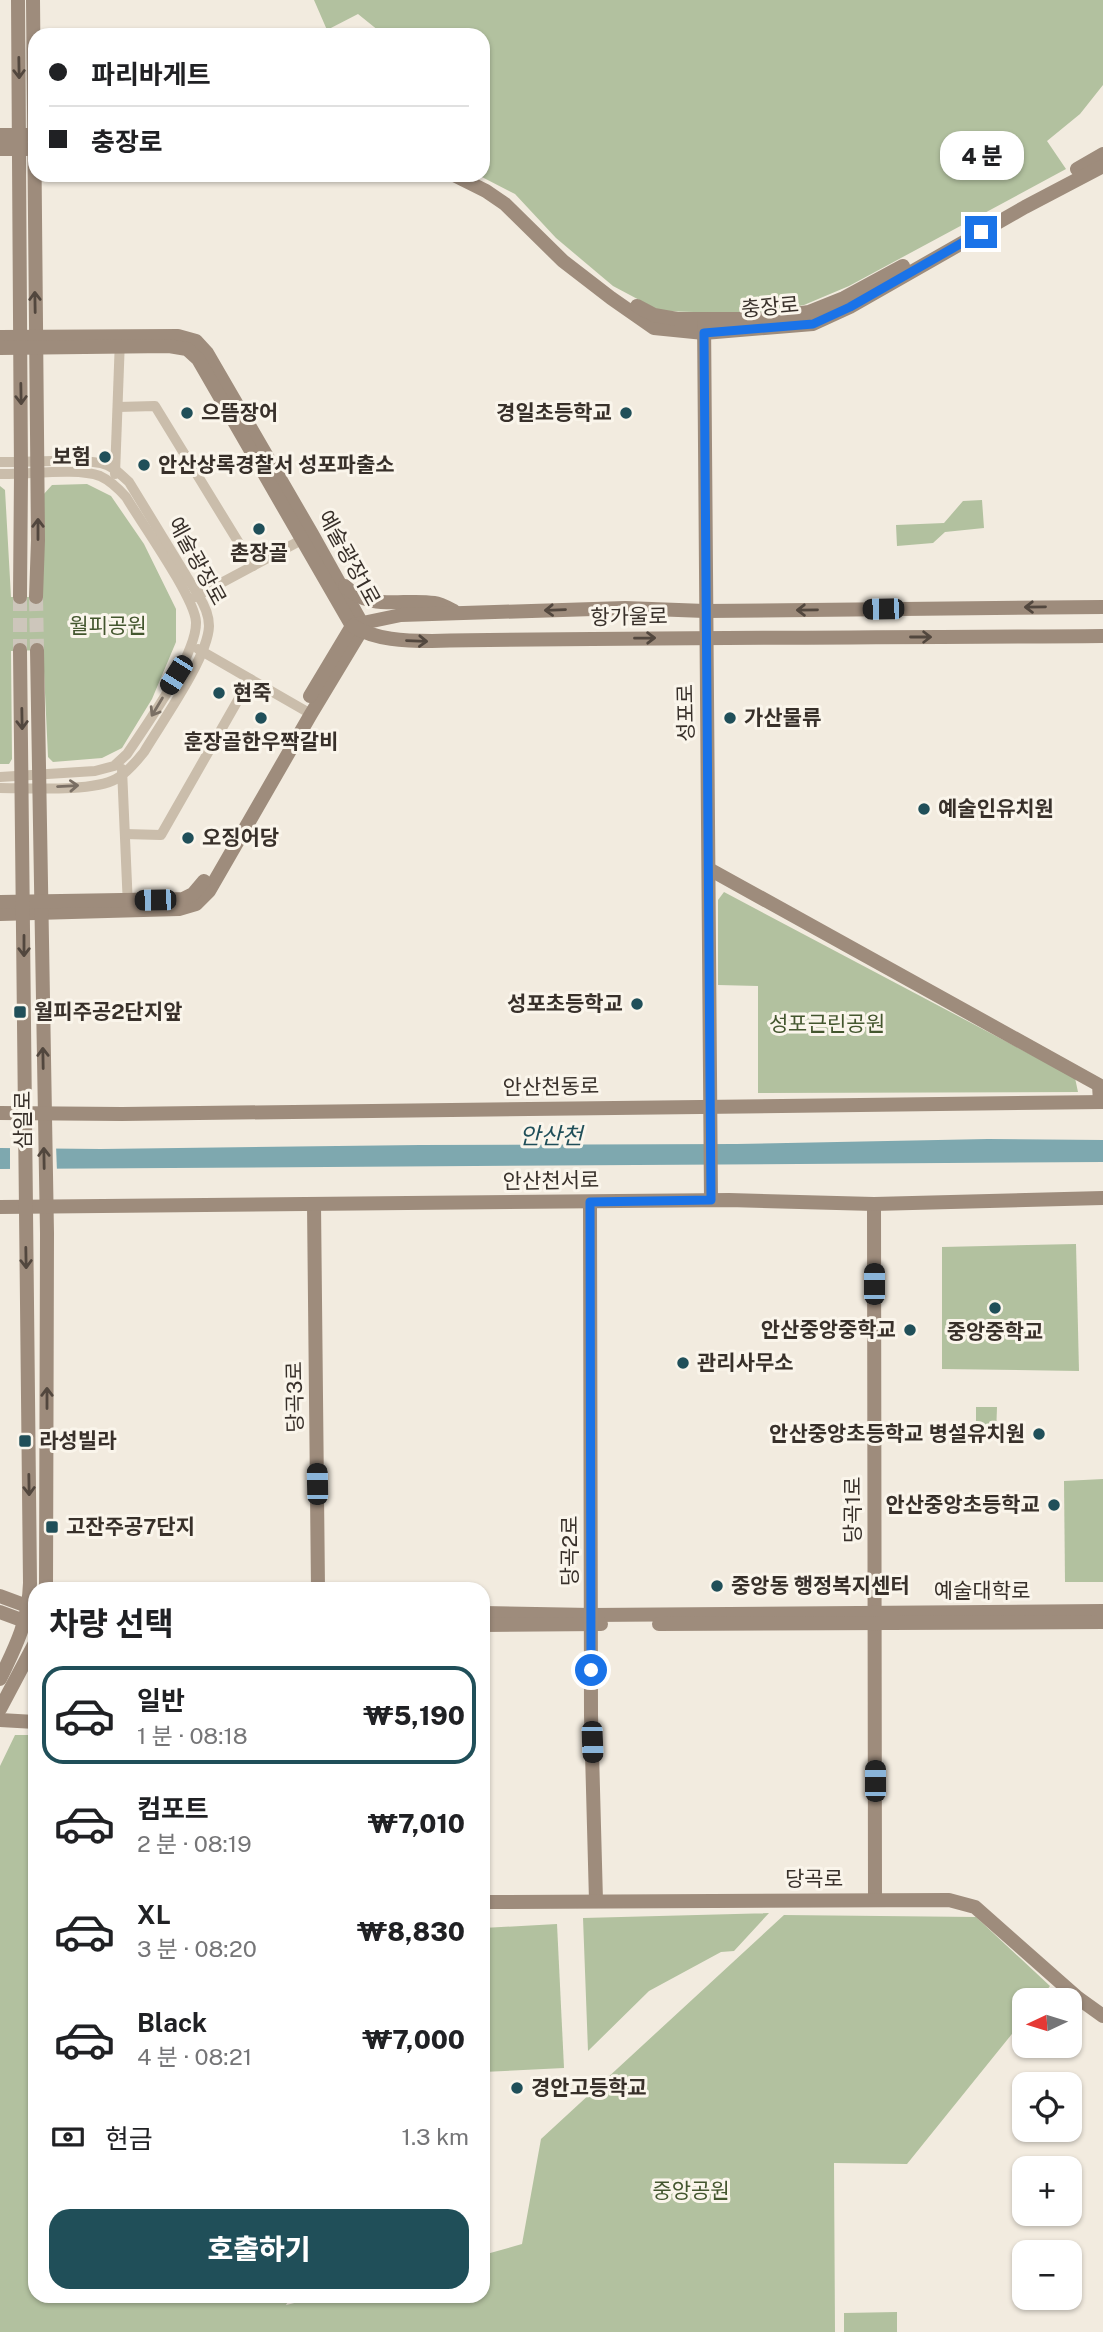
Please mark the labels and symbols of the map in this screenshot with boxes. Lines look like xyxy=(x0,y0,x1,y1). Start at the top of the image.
one-way arrow xyxy=(12,56,26,79)
callout: 4 분 xyxy=(939,131,1023,180)
route end xyxy=(965,216,997,248)
one-way arrow xyxy=(29,291,42,314)
street label: 충장로 xyxy=(740,292,800,321)
one-way arrow xyxy=(14,382,27,405)
place label: 으뜸장어 xyxy=(201,400,278,425)
place label: 경일초등학교 xyxy=(496,400,612,425)
marker: 으뜸장어 xyxy=(179,405,195,421)
marker: 경일초등학교 xyxy=(618,405,634,421)
place label: 보험 xyxy=(52,444,91,469)
marker: 보험 xyxy=(97,449,113,465)
place label: 안산상록경찰서 성포파출소 xyxy=(158,452,395,477)
marker: 안산상록경찰서 성포파출소 xyxy=(136,457,152,473)
street label: 예술광장1로 xyxy=(313,506,386,610)
street label: 예술광장로 xyxy=(163,512,232,609)
one-way arrow xyxy=(31,518,45,541)
marker: 촌장골 xyxy=(251,521,267,537)
place label: 촌장골 xyxy=(230,540,288,565)
car xyxy=(862,598,905,620)
one-way arrow xyxy=(1024,601,1047,614)
street label: 항가울로 xyxy=(590,603,668,630)
one-way arrow xyxy=(796,603,819,617)
one-way arrow xyxy=(544,604,567,617)
park label: 월피공원 xyxy=(69,613,147,638)
one-way arrow xyxy=(909,630,932,644)
one-way arrow xyxy=(633,631,656,644)
one-way arrow xyxy=(405,634,428,648)
car xyxy=(156,652,197,698)
place label: 현죽 xyxy=(233,680,272,705)
street label: 성포로 xyxy=(672,684,699,742)
marker: 현죽 xyxy=(211,685,227,701)
one-way arrow xyxy=(149,696,163,716)
place label: 가산물류 xyxy=(744,705,821,730)
one-way arrow xyxy=(15,707,28,730)
marker: 훈장골한우짝갈비 xyxy=(253,710,269,726)
marker: 가산물류 xyxy=(722,710,738,726)
place label: 훈장골한우짝갈비 xyxy=(184,729,338,754)
one-way arrow xyxy=(56,780,79,793)
place label: 예술인유치원 xyxy=(938,796,1054,821)
marker: 예술인유치원 xyxy=(916,801,932,817)
place label: 오징어당 xyxy=(202,825,279,850)
marker: 오징어당 xyxy=(180,830,196,846)
car xyxy=(134,889,177,911)
one-way arrow xyxy=(17,934,31,957)
place label: 성포초등학교 xyxy=(507,991,623,1016)
marker: 성포초등학교 xyxy=(629,996,645,1012)
place label: 월피주공2단지앞 xyxy=(34,999,183,1024)
marker: 월피주공2단지앞 xyxy=(12,1004,28,1020)
park label: 성포근린공원 xyxy=(769,1011,885,1036)
one-way arrow xyxy=(36,1047,50,1070)
street label: 안산천동로 xyxy=(502,1073,600,1100)
street label: 삼일로 xyxy=(10,1091,35,1149)
water label: 안산천 xyxy=(519,1122,586,1149)
one-way arrow xyxy=(37,1147,51,1170)
street label: 안산천서로 xyxy=(502,1167,600,1194)
one-way arrow xyxy=(19,1246,33,1269)
car xyxy=(864,1263,885,1305)
marker: 중앙중학교 xyxy=(987,1300,1003,1316)
place label: 안산중앙중학교 xyxy=(761,1317,896,1342)
place label: 중앙중학교 xyxy=(947,1319,1043,1344)
marker: 안산중앙중학교 xyxy=(902,1322,918,1338)
place label: 관리사무소 xyxy=(697,1350,794,1375)
marker: 관리사무소 xyxy=(675,1355,691,1371)
street label: 당곡3로 xyxy=(281,1361,308,1433)
one-way arrow xyxy=(40,1387,54,1410)
place label: 안산중앙초등학교 병설유치원 xyxy=(769,1421,1025,1446)
marker: 안산중앙초등학교 병설유치원 xyxy=(1031,1426,1047,1442)
place label: 라성빌라 xyxy=(39,1428,117,1453)
marker: 라성빌라 xyxy=(17,1433,33,1449)
car xyxy=(307,1463,328,1505)
one-way arrow xyxy=(22,1473,36,1496)
street label: 당곡1로 xyxy=(840,1477,865,1543)
place label: 안산중앙초등학교 xyxy=(885,1492,1040,1517)
marker: 안산중앙초등학교 xyxy=(1046,1497,1062,1513)
place label: 고잔주공7단지 xyxy=(66,1514,195,1539)
street label: 당곡2로 xyxy=(557,1516,582,1586)
marker: 고잔주공7단지 xyxy=(44,1519,60,1535)
place label: 중앙동 행정복지센터 xyxy=(731,1573,910,1598)
marker: 중앙동 행정복지센터 xyxy=(709,1578,725,1594)
street label: 예술대학로 xyxy=(934,1578,1030,1603)
route start xyxy=(575,1654,607,1686)
car xyxy=(581,1721,604,1763)
car xyxy=(865,1760,886,1802)
street label: 당곡로 xyxy=(785,1866,843,1891)
north arrow xyxy=(1012,1988,1082,2058)
place label: 경안고등학교 xyxy=(531,2075,647,2100)
marker: 경안고등학교 xyxy=(509,2080,525,2096)
park label: 중앙공원 xyxy=(652,2178,730,2203)

